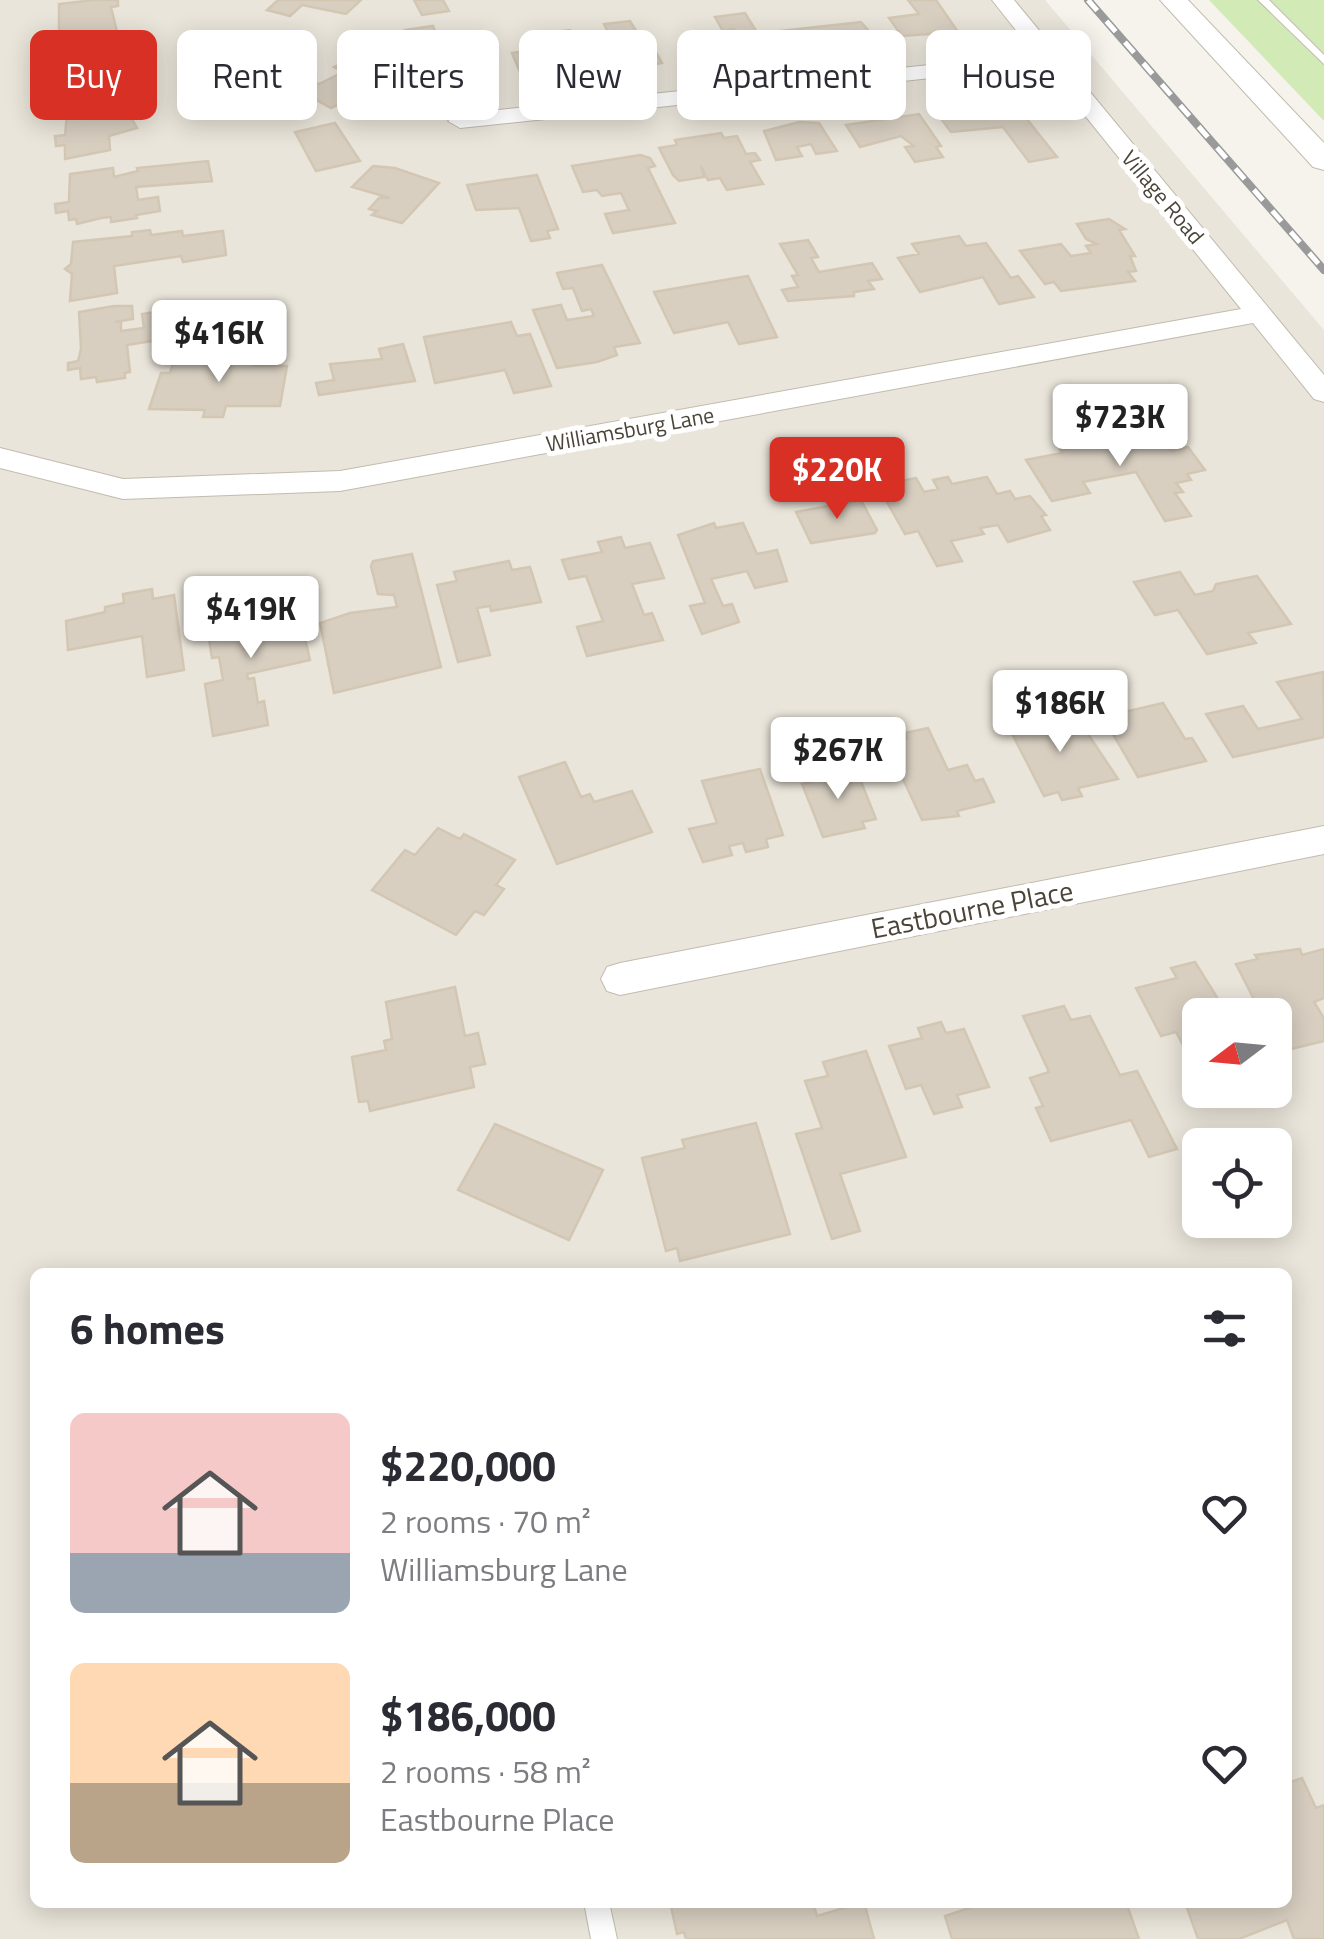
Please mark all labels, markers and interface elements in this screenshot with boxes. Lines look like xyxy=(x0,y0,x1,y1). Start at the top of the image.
chip: Buy xyxy=(30,30,157,120)
chip: Rent xyxy=(177,30,317,120)
chip: Filters xyxy=(337,30,499,120)
chip: New xyxy=(519,30,657,120)
chip: Apartment xyxy=(677,30,906,120)
chip: House xyxy=(926,30,1091,120)
street label: Village Road xyxy=(1113,143,1213,251)
pin: $416K xyxy=(149,300,289,385)
text: $416K xyxy=(174,308,264,356)
pin: $723K xyxy=(1050,384,1190,469)
text: $723K xyxy=(1075,392,1165,440)
street label: Williamsburg Lane xyxy=(543,397,717,461)
pin: $220K xyxy=(767,437,907,522)
text: $220K xyxy=(792,445,882,493)
pin: $419K xyxy=(181,576,321,661)
text: $419K xyxy=(206,584,296,632)
pin: $186K xyxy=(990,670,1130,755)
text: $186K xyxy=(1015,678,1105,726)
pin: $267K xyxy=(768,717,908,802)
text: $267K xyxy=(793,725,883,773)
street label: Eastbourne Place xyxy=(867,868,1077,950)
north arrow xyxy=(1182,998,1292,1108)
map controls xyxy=(1182,998,1292,1238)
button: locate xyxy=(1182,1128,1292,1238)
text: 6 homes xyxy=(70,1296,225,1360)
icon: filters xyxy=(1197,1301,1252,1356)
text: $220,000 xyxy=(380,1433,556,1497)
icon: home xyxy=(150,1453,270,1573)
icon: heart xyxy=(1197,1486,1252,1541)
text: 2 rooms · 70 m² xyxy=(380,1497,591,1545)
text: Williamsburg Lane xyxy=(380,1545,628,1593)
text: $186,000 xyxy=(380,1683,556,1747)
icon: home xyxy=(150,1703,270,1823)
icon: heart xyxy=(1197,1736,1252,1791)
text: 2 rooms · 58 m² xyxy=(380,1747,591,1795)
text: Eastbourne Place xyxy=(380,1795,614,1843)

